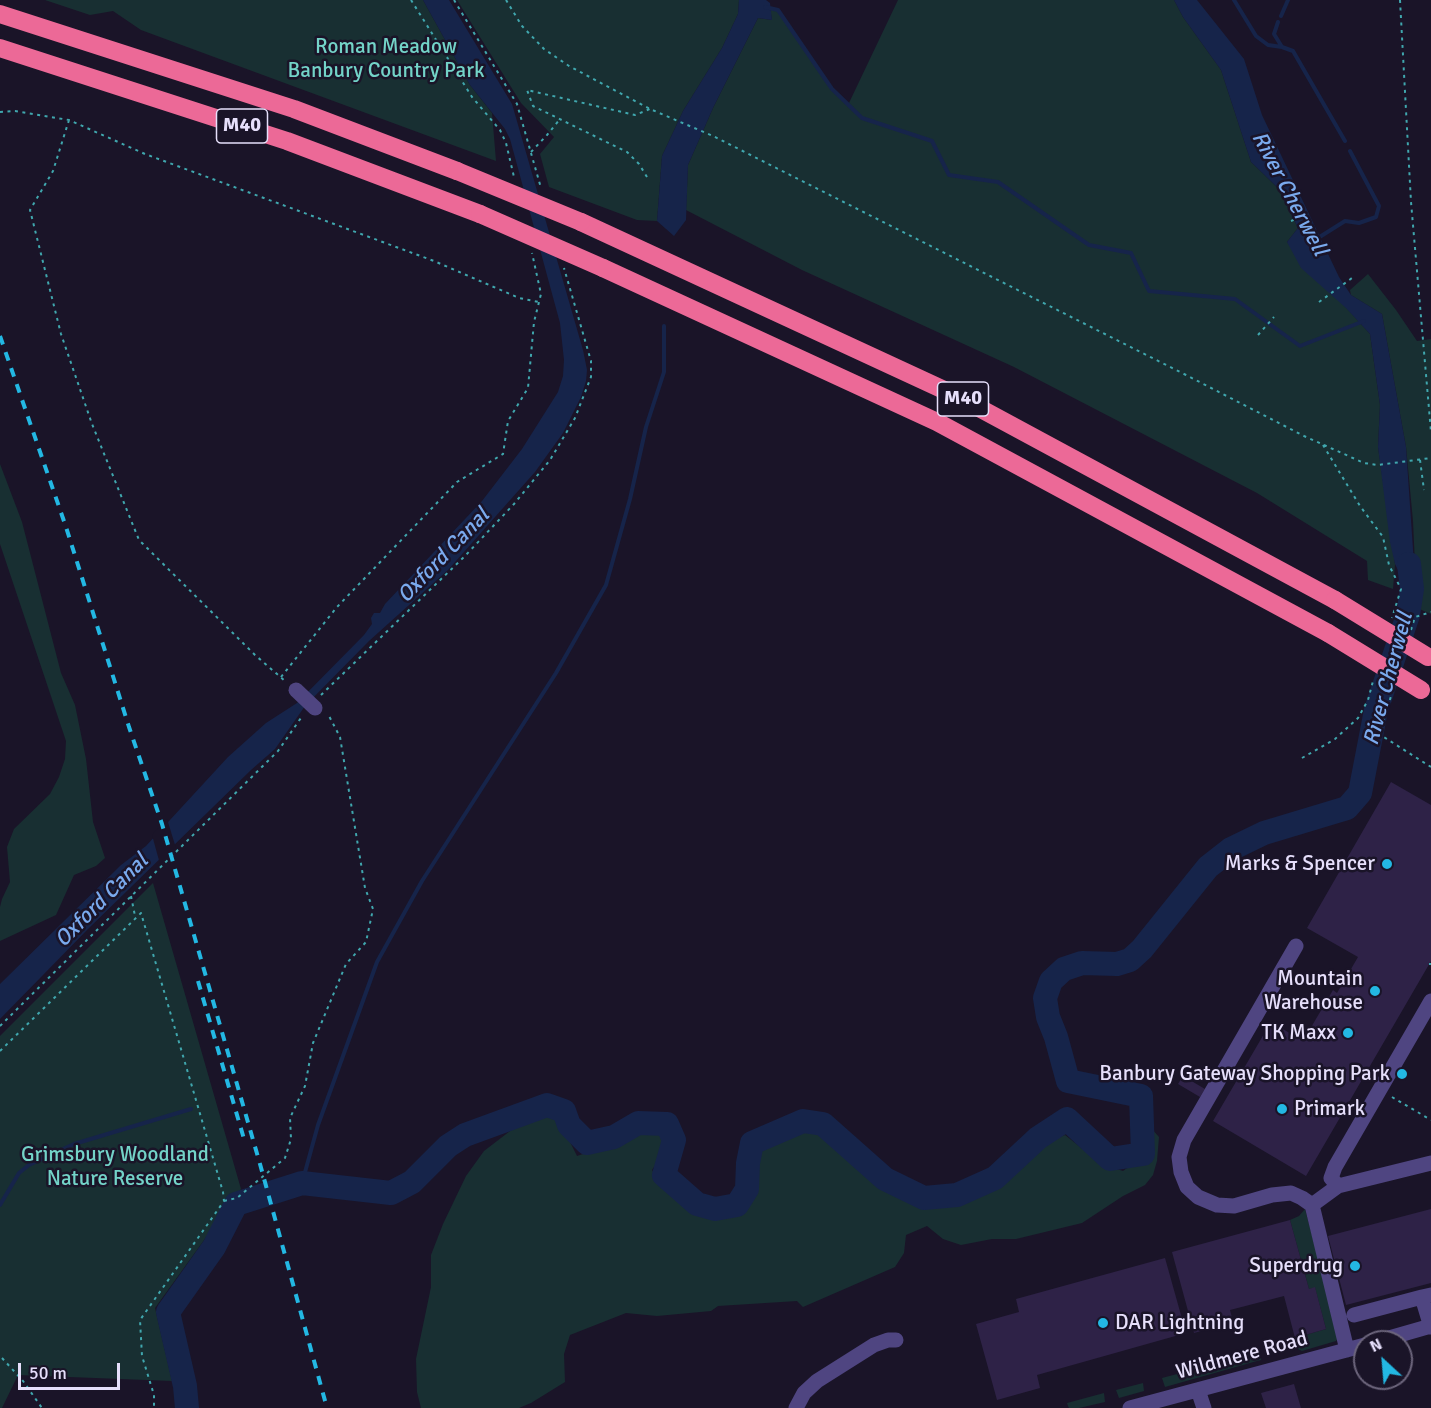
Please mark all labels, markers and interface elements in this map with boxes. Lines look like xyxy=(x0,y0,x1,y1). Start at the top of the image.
park label: Roman Meadow Banbury Country Park xyxy=(288,34,484,84)
road number: M40 xyxy=(216,109,268,143)
water label: River Cherwell xyxy=(1245,127,1333,261)
road number: M40 xyxy=(938,382,988,416)
water label: Oxford Canal xyxy=(392,503,496,609)
water label: River Cherwell xyxy=(1359,610,1419,748)
water label: Oxford Canal xyxy=(50,849,154,953)
place label: Marks & Spencer xyxy=(1225,851,1375,877)
marker: Marks & Spencer xyxy=(1380,857,1394,871)
place label: Mountain Warehouse xyxy=(1264,966,1363,1016)
marker: Mountain Warehouse xyxy=(1368,984,1382,998)
place label: TK Maxx xyxy=(1262,1020,1336,1046)
marker: TK Maxx xyxy=(1341,1026,1355,1040)
place label: Banbury Gateway Shopping Park xyxy=(1099,1061,1390,1087)
marker: Banbury Gateway Shopping Park xyxy=(1395,1067,1409,1081)
place label: Primark xyxy=(1294,1096,1365,1122)
marker: Primark xyxy=(1275,1102,1289,1116)
park label: Grimsbury Woodland Nature Reserve xyxy=(21,1142,209,1192)
place label: Superdrug xyxy=(1249,1253,1343,1279)
marker: Superdrug xyxy=(1348,1259,1362,1273)
place label: DAR Lightning xyxy=(1115,1310,1244,1336)
marker: DAR Lightning xyxy=(1096,1316,1110,1330)
street label: Wildmere Road xyxy=(1173,1326,1311,1386)
north arrow xyxy=(1353,1330,1413,1390)
text: N xyxy=(1367,1334,1385,1357)
scale bar xyxy=(21,1351,123,1389)
text: 50 m xyxy=(29,1362,67,1384)

